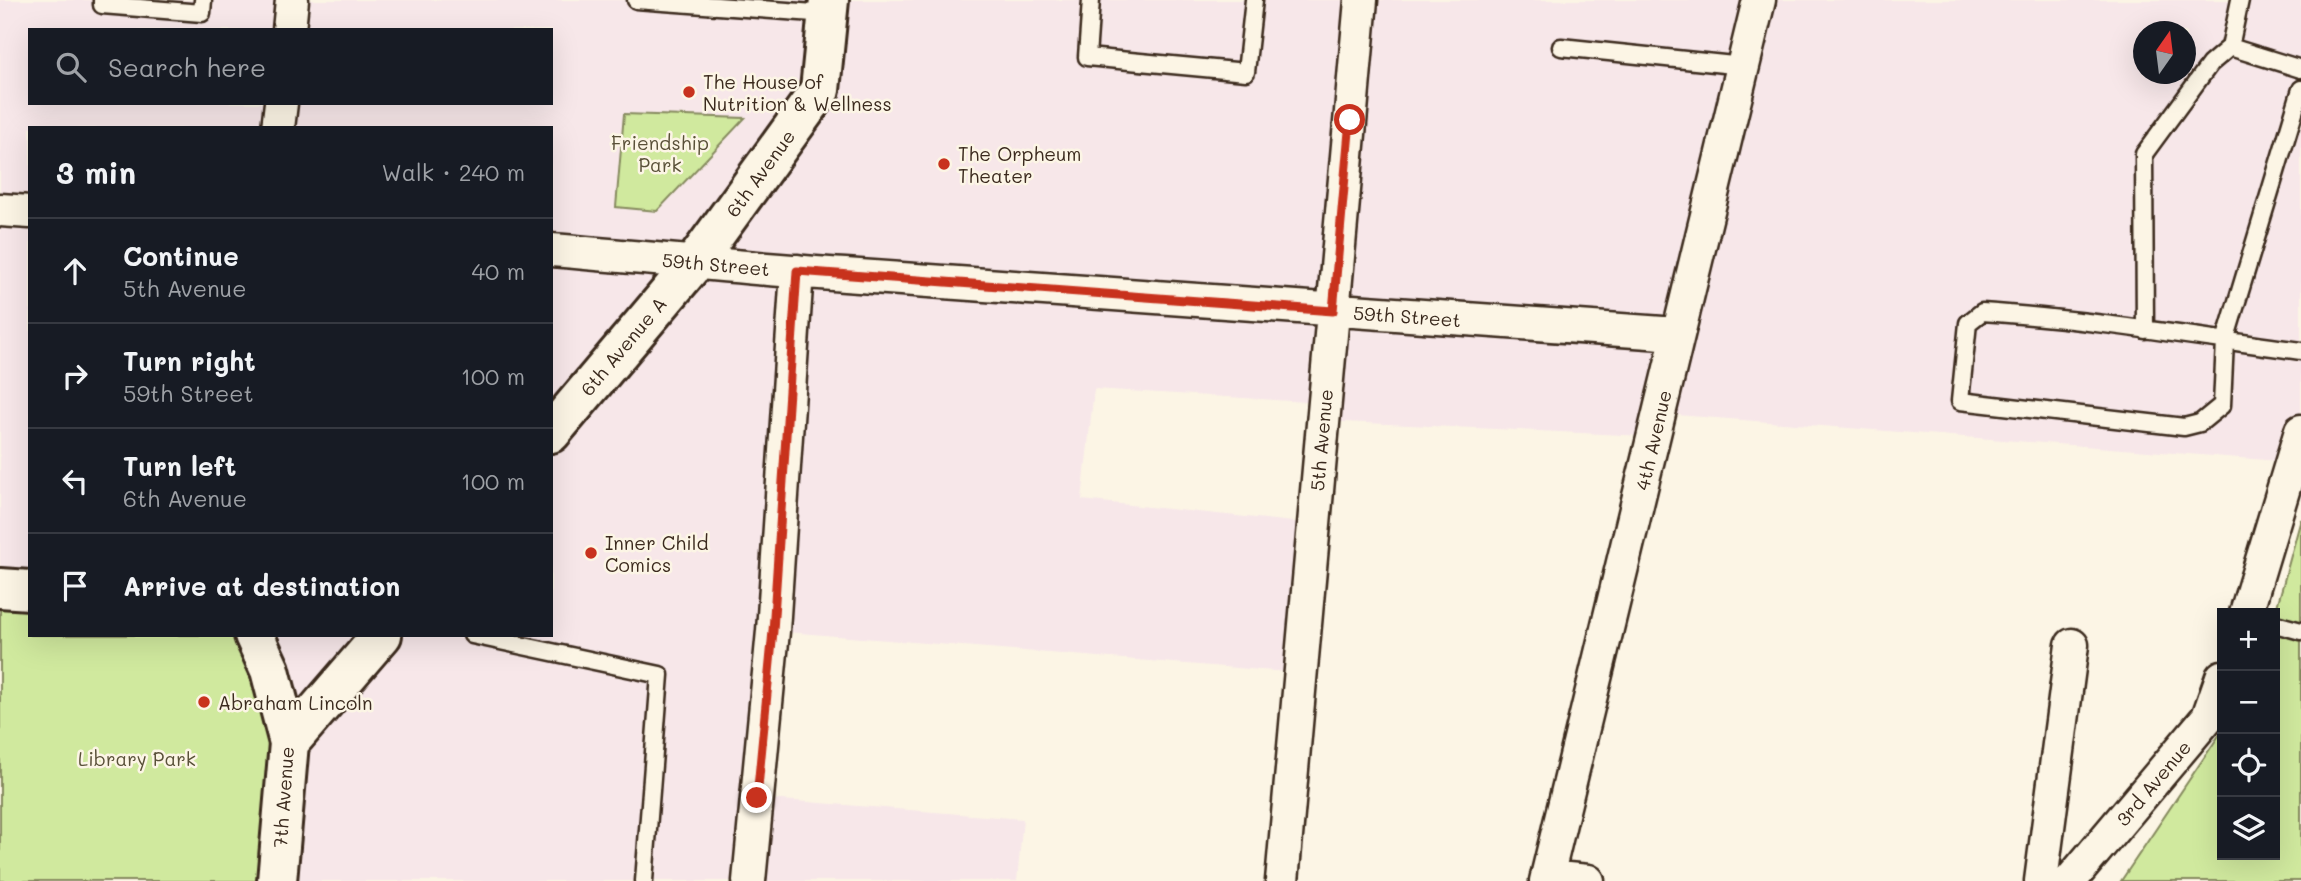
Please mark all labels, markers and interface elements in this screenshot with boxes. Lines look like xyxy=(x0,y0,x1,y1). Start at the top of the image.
north arrow xyxy=(2133,21,2196,84)
search box xyxy=(28,28,553,105)
icon: search xyxy=(52,48,90,86)
text: Search here xyxy=(108,50,266,84)
place label: The House of Nutrition & Wellness xyxy=(703,69,892,116)
marker: The House of Nutrition & Wellness xyxy=(681,84,697,100)
route start xyxy=(1334,104,1365,135)
street label: 6th Avenue xyxy=(720,124,800,222)
park label: Friendship Park xyxy=(611,130,709,177)
place label: The Orpheum Theater xyxy=(958,141,1081,188)
text: 3 min xyxy=(56,152,136,192)
marker: The Orpheum Theater xyxy=(936,156,952,172)
text: Walk · 240 m xyxy=(382,157,525,187)
text: Continue xyxy=(123,239,239,273)
street label: 59th Street xyxy=(661,247,771,281)
icon: ahead xyxy=(56,252,94,290)
text: 40 m xyxy=(472,256,525,286)
text: 5th Avenue xyxy=(123,273,246,303)
street label: 6th Avenue A xyxy=(574,291,672,401)
street label: 59th Street xyxy=(1352,300,1462,332)
text: Turn right xyxy=(123,344,256,378)
icon: right xyxy=(56,357,94,395)
text: 100 m xyxy=(461,361,525,391)
text: 59th Street xyxy=(123,378,254,408)
street label: 4th Avenue xyxy=(1629,387,1677,493)
street label: 5th Avenue xyxy=(1304,388,1338,492)
text: Turn left xyxy=(123,449,236,483)
icon: left xyxy=(56,462,94,500)
text: 100 m xyxy=(461,466,525,496)
text: 6th Avenue xyxy=(123,483,247,513)
place label: Inner Child Comics xyxy=(605,530,709,577)
marker: Inner Child Comics xyxy=(583,545,599,561)
icon: arrive xyxy=(56,567,94,605)
text: Arrive at destination xyxy=(123,569,400,603)
map controls xyxy=(2217,608,2280,860)
button: + xyxy=(2217,608,2280,671)
button: − xyxy=(2217,671,2280,734)
place label: Abraham Lincoln xyxy=(218,690,372,715)
marker: Abraham Lincoln xyxy=(196,694,212,710)
button: locate xyxy=(2217,734,2280,797)
street label: 3rd Avenue xyxy=(2110,735,2196,831)
park label: Library Park xyxy=(78,746,196,771)
street label: 7th Avenue xyxy=(267,746,299,848)
route end xyxy=(741,782,772,813)
button: layers xyxy=(2217,797,2280,860)

